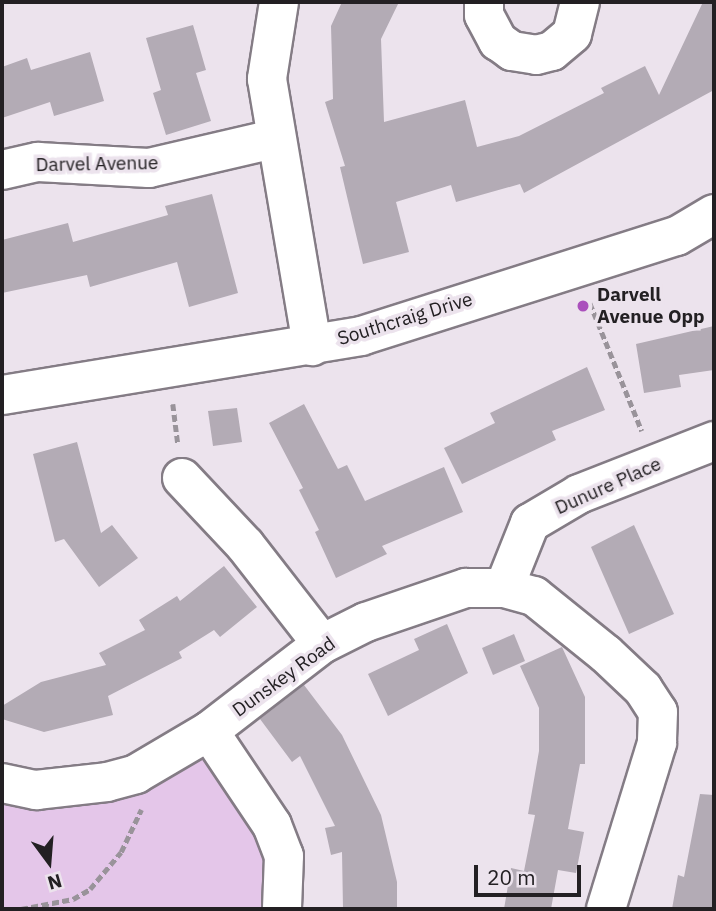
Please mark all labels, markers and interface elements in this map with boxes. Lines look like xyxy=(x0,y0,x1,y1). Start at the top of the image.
street label: Darvel Avenue xyxy=(35,152,159,176)
place label: Darvell Avenue Opp xyxy=(597,284,705,328)
street label: Southcraig Drive xyxy=(335,288,475,350)
marker: Darvell Avenue Opp xyxy=(575,298,591,314)
street label: Dunure Place xyxy=(551,452,665,520)
street label: Dunskey Road xyxy=(228,632,340,722)
north arrow xyxy=(14,827,84,897)
scale bar xyxy=(478,852,585,896)
text: 20 m xyxy=(487,863,536,891)
text: N xyxy=(45,869,65,896)

